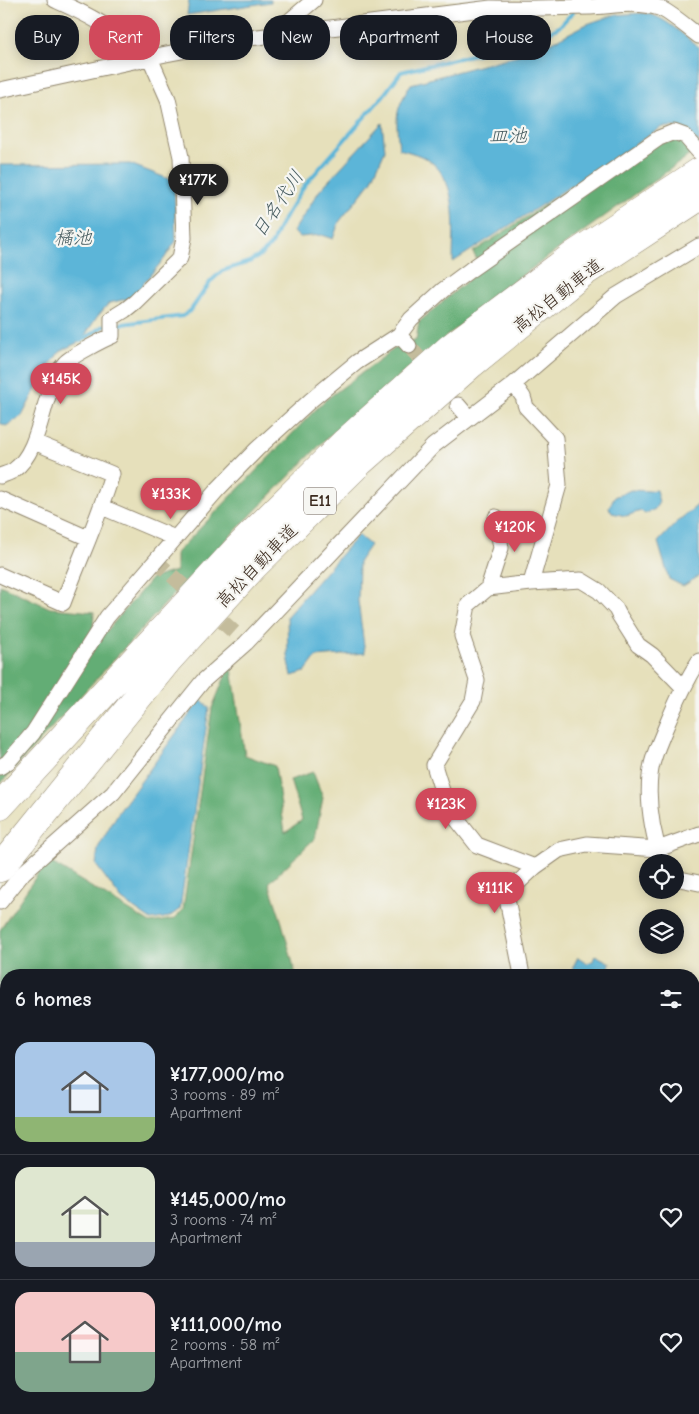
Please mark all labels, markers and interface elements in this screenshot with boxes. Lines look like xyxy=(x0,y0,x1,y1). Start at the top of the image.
chip: Buy xyxy=(15,15,79,60)
chip: Rent xyxy=(89,15,160,60)
chip: Filters xyxy=(170,15,253,60)
chip: New xyxy=(263,15,330,60)
chip: Apartment xyxy=(340,15,457,60)
chip: House xyxy=(467,15,551,60)
water label: 皿池 xyxy=(489,125,528,147)
pin: ¥177K xyxy=(163,164,233,206)
water label: 日名代川 xyxy=(248,166,308,242)
text: ¥177K xyxy=(179,171,217,189)
water label: 橘池 xyxy=(54,227,93,249)
street label: 高松自動車道 xyxy=(509,254,607,338)
pin: ¥145K xyxy=(26,362,96,405)
text: ¥145K xyxy=(41,370,81,388)
pin: ¥133K xyxy=(136,478,206,520)
text: ¥133K xyxy=(152,485,190,503)
road number: E11 xyxy=(304,488,336,514)
pin: ¥120K xyxy=(480,510,550,553)
text: ¥120K xyxy=(495,518,535,536)
street label: 高松自動車道 xyxy=(212,520,302,612)
pin: ¥123K xyxy=(411,788,481,830)
text: ¥123K xyxy=(426,795,466,813)
map controls xyxy=(639,854,684,954)
button: locate xyxy=(639,854,684,899)
pin: ¥111K xyxy=(460,872,530,914)
text: ¥111K xyxy=(477,879,513,897)
button: layers xyxy=(639,909,684,954)
icon: filters xyxy=(657,985,685,1013)
text: 6 homes xyxy=(15,987,91,1011)
icon: home xyxy=(55,1062,115,1122)
text: ¥177,000/mo xyxy=(170,1062,284,1086)
icon: heart xyxy=(657,1078,685,1106)
text: 3 rooms · 89 m² xyxy=(170,1086,279,1104)
text: Apartment xyxy=(170,1104,242,1122)
icon: home xyxy=(55,1187,115,1247)
text: ¥145,000/mo xyxy=(170,1187,286,1211)
icon: heart xyxy=(657,1203,685,1231)
text: 3 rooms · 74 m² xyxy=(170,1211,276,1229)
text: Apartment xyxy=(170,1229,242,1247)
icon: home xyxy=(55,1312,115,1372)
text: ¥111,000/mo xyxy=(170,1312,282,1336)
icon: heart xyxy=(657,1328,685,1356)
text: 2 rooms · 58 m² xyxy=(170,1336,280,1354)
text: Apartment xyxy=(170,1354,242,1372)

